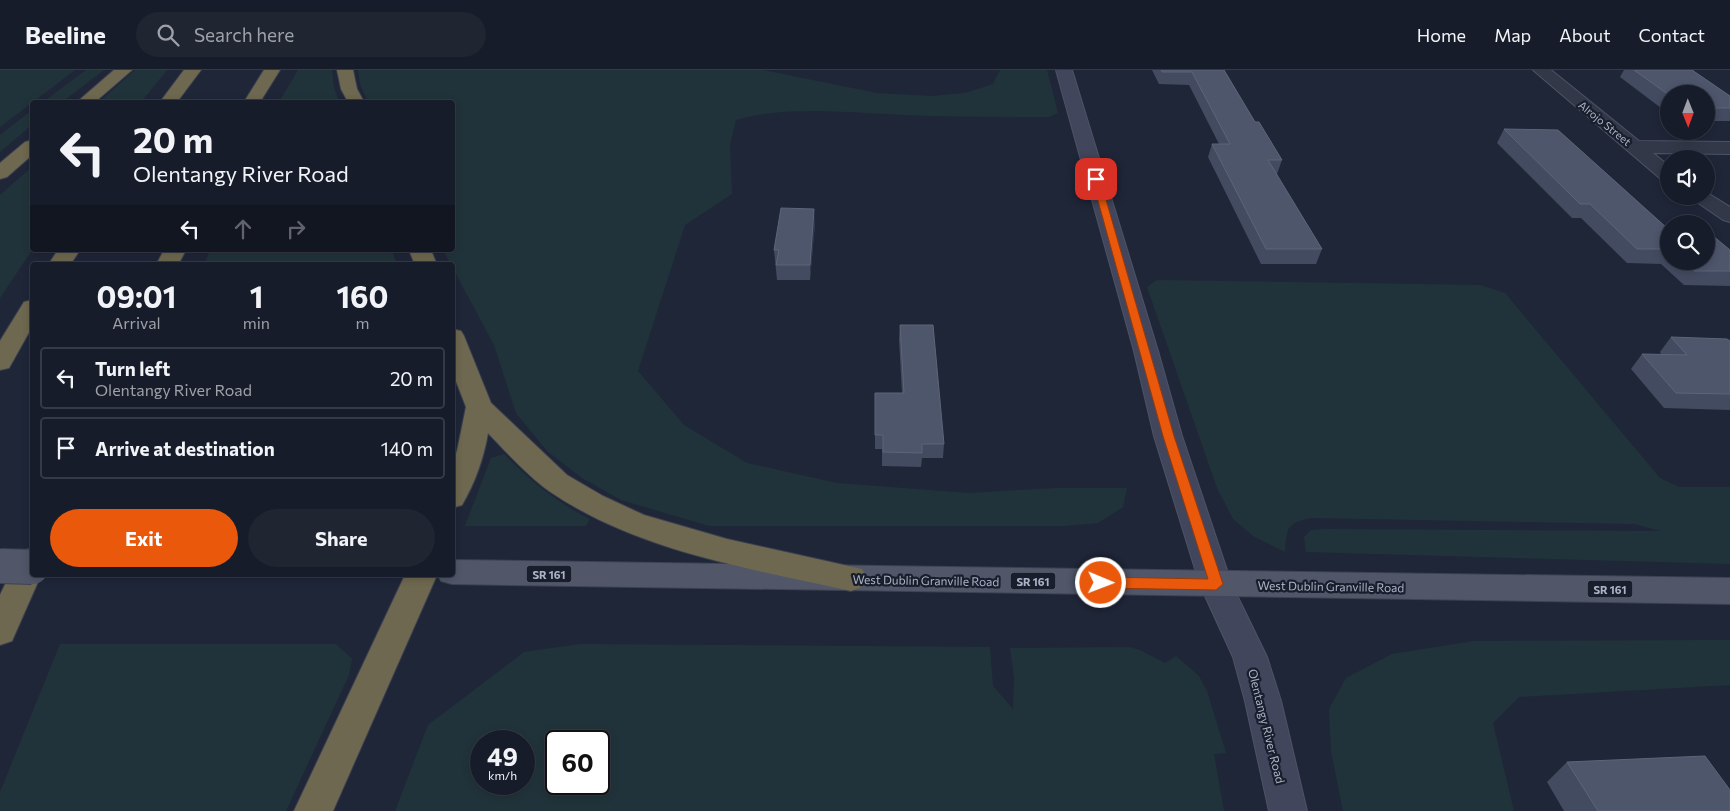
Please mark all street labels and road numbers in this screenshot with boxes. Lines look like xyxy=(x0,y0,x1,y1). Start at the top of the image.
street label: Alrojo Street xyxy=(1576,98,1634,148)
road number: SR 161 xyxy=(526,566,572,582)
street label: West Dublin Granville Road xyxy=(852,572,1000,588)
road number: SR 161 xyxy=(1010,572,1056,590)
street label: West Dublin Granville Road xyxy=(1257,578,1405,594)
road number: SR 161 xyxy=(1588,580,1632,598)
street label: Olentangy River Road xyxy=(1246,667,1288,785)

